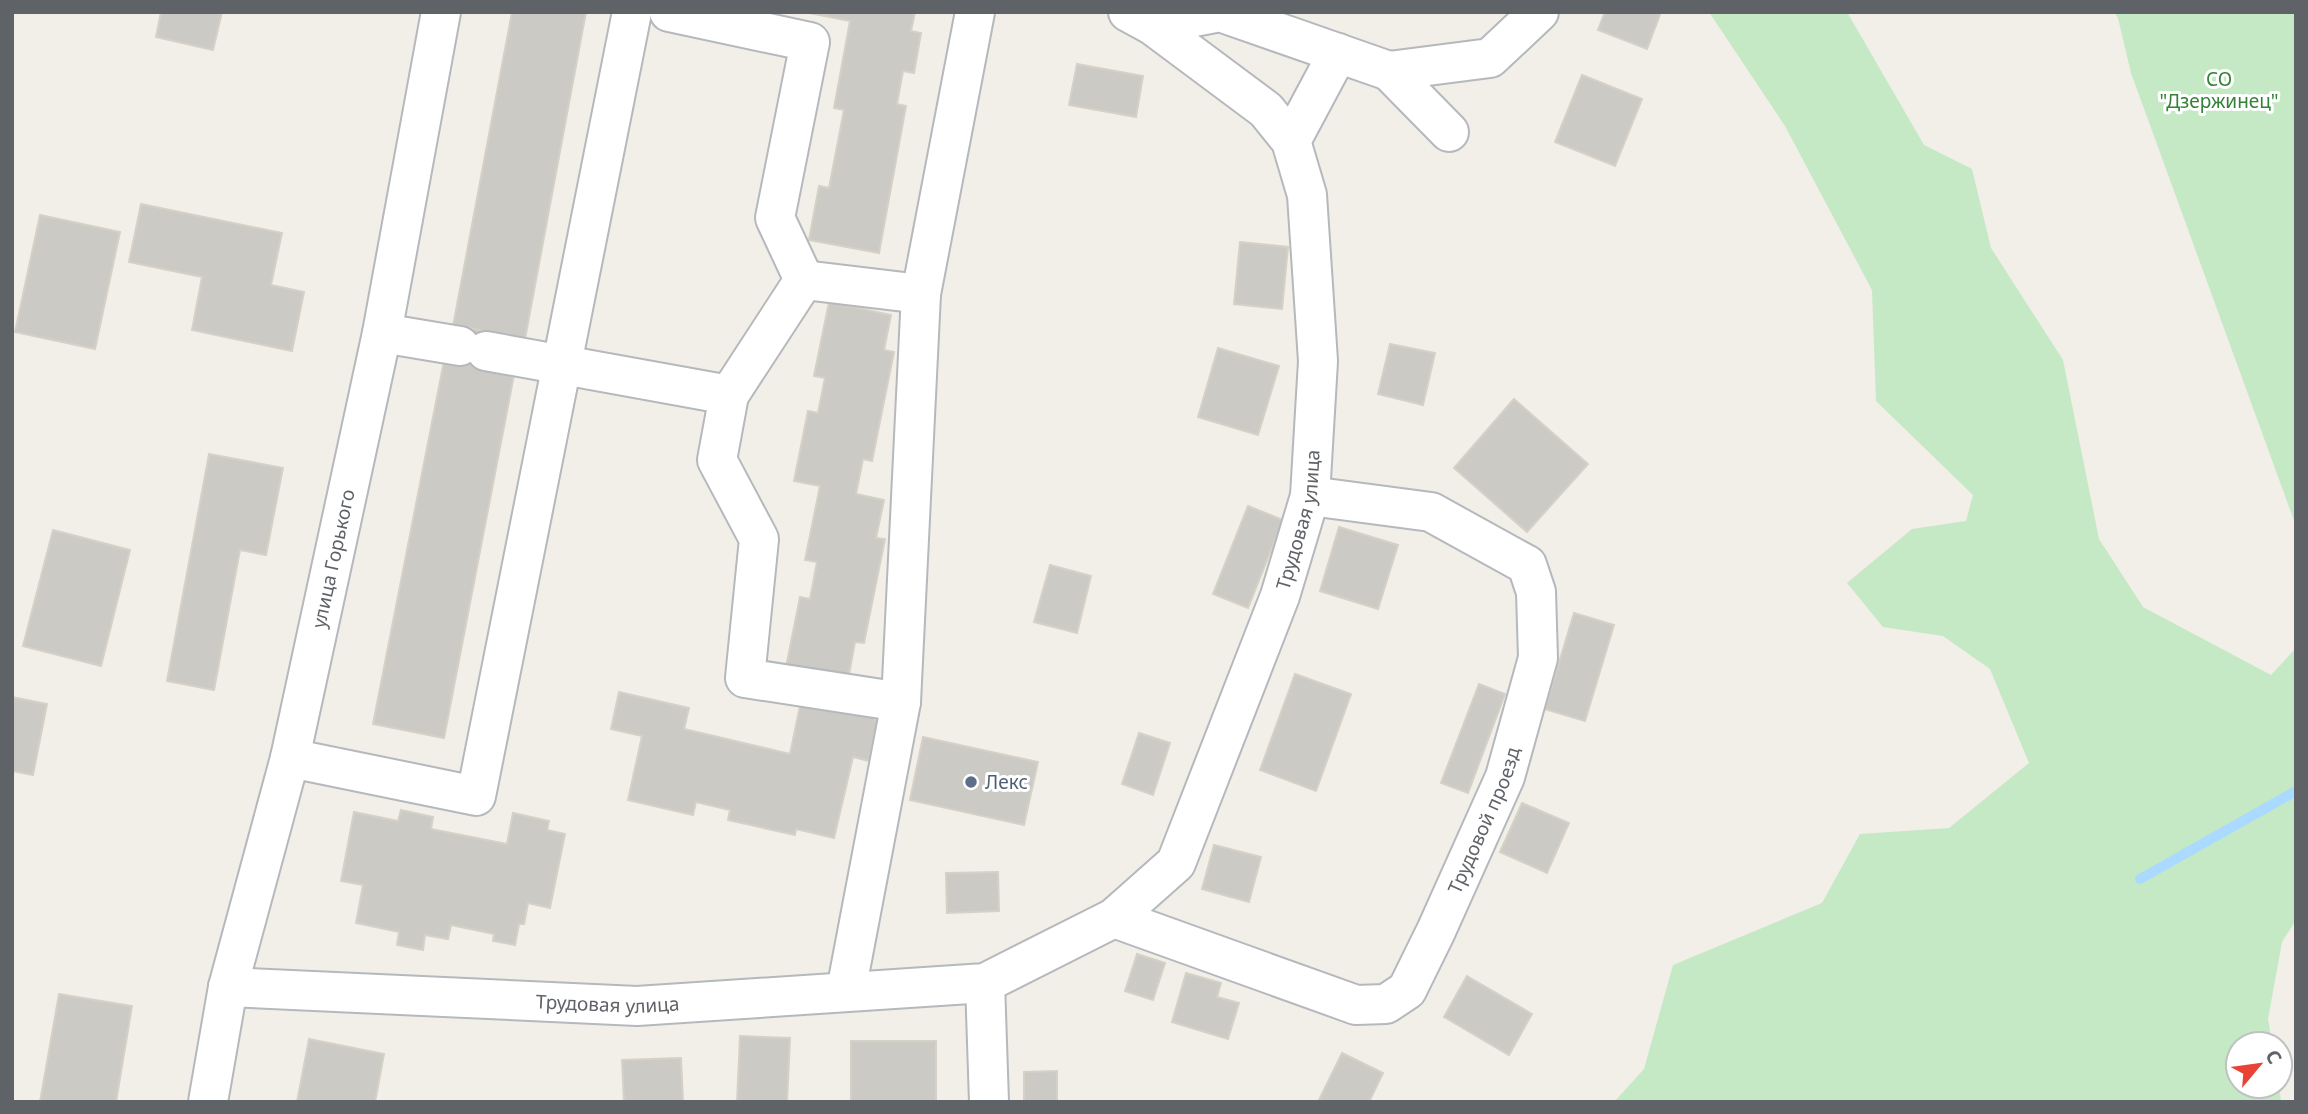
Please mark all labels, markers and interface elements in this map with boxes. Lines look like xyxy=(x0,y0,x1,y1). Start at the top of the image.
park label: СО "Дзержинец" xyxy=(2160,66,2278,114)
street label: Трудовая улица xyxy=(1270,449,1326,593)
street label: улица Горького xyxy=(305,487,361,630)
street label: Трудовой проезд xyxy=(1441,744,1526,898)
place label: Лекс xyxy=(985,769,1028,795)
marker: Лекс xyxy=(963,774,979,790)
street label: Трудовая улица xyxy=(535,988,680,1019)
north arrow xyxy=(2224,1030,2294,1100)
text: С xyxy=(2260,1045,2288,1068)

